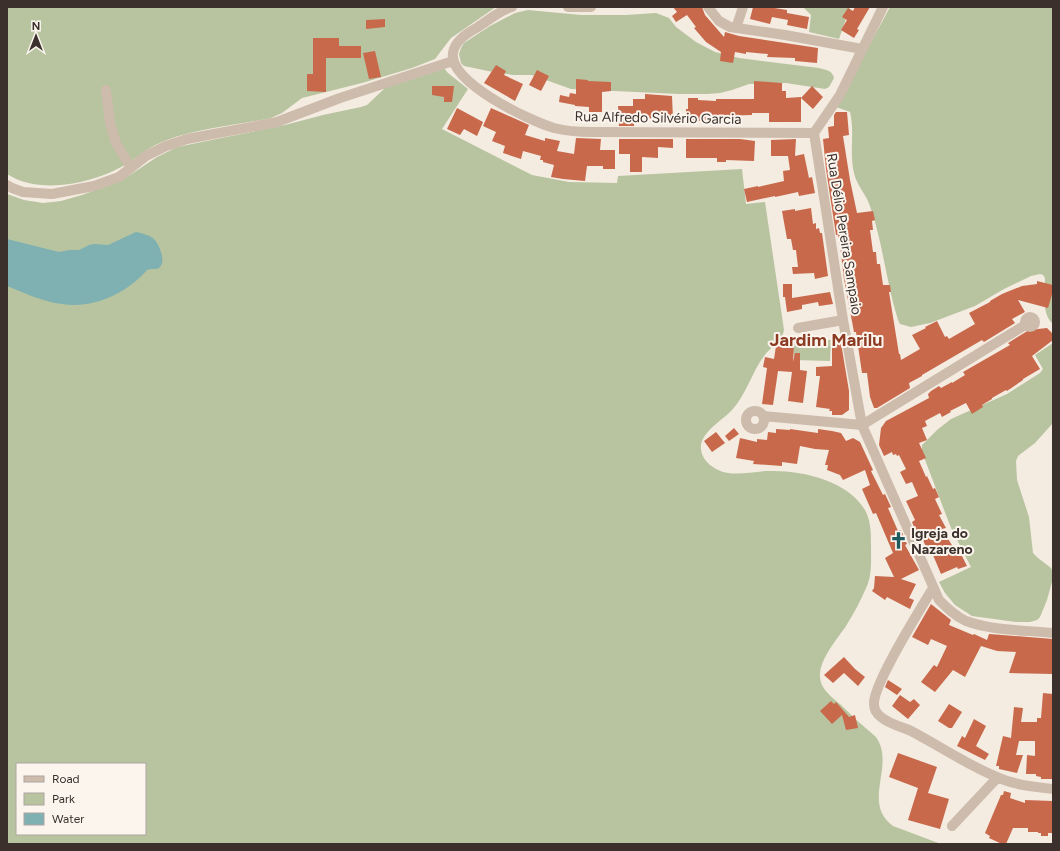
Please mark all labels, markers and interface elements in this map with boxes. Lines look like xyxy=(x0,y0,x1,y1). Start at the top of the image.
north arrow xyxy=(16,16,56,56)
text: N xyxy=(32,20,40,33)
street label: Rua Alfredo Silvério Garcia xyxy=(574,108,742,128)
street label: Rua Délio Pereira Sampaio xyxy=(823,152,865,316)
district label: Jardim Marilu xyxy=(770,329,882,351)
place label: Igreja do Nazareno xyxy=(911,525,973,558)
church icon: Igreja do Nazareno xyxy=(888,531,908,551)
legend xyxy=(16,763,146,835)
text: Road xyxy=(52,772,80,786)
text: Park xyxy=(52,792,75,806)
text: Water xyxy=(52,812,84,826)

